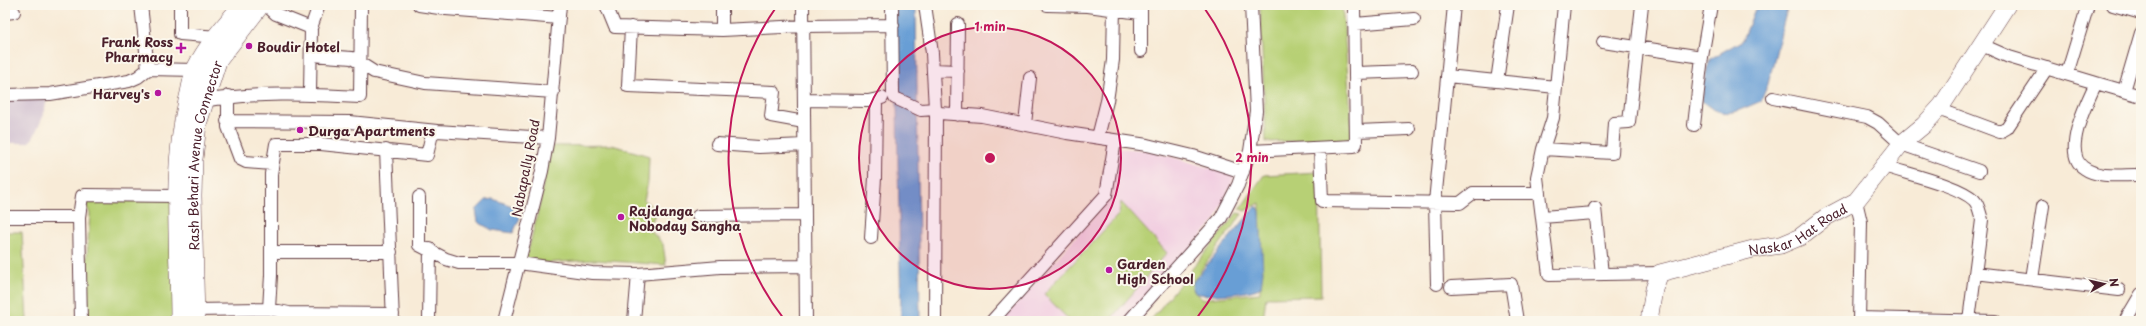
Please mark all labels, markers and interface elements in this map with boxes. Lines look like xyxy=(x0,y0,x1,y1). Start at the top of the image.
text: 1 min xyxy=(974,17,1006,35)
place label: Frank Ross Pharmacy xyxy=(101,32,173,66)
place label: Boudir Hotel xyxy=(257,37,340,56)
marker: Boudir Hotel xyxy=(244,41,254,51)
marker: Frank Ross Pharmacy xyxy=(176,43,186,53)
street label: Rash Behari Avenue Connector xyxy=(182,57,226,251)
place label: Harvey's xyxy=(93,84,150,103)
marker: Harvey's xyxy=(153,88,163,98)
street label: Nabapally Road xyxy=(506,117,544,219)
place label: Durga Apartments xyxy=(308,121,435,140)
marker: Durga Apartments xyxy=(295,125,305,135)
text: 2 min xyxy=(1235,148,1269,166)
centre of rings xyxy=(983,151,997,165)
street label: Naskar Hat Road xyxy=(1747,198,1850,259)
place label: Rajdanga Noboday Sangha xyxy=(629,201,741,235)
marker: Rajdanga Noboday Sangha xyxy=(616,212,626,222)
place label: Garden High School xyxy=(1117,254,1194,288)
north arrow xyxy=(2084,264,2124,304)
marker: Garden High School xyxy=(1104,265,1114,275)
text: N xyxy=(2105,277,2123,288)

